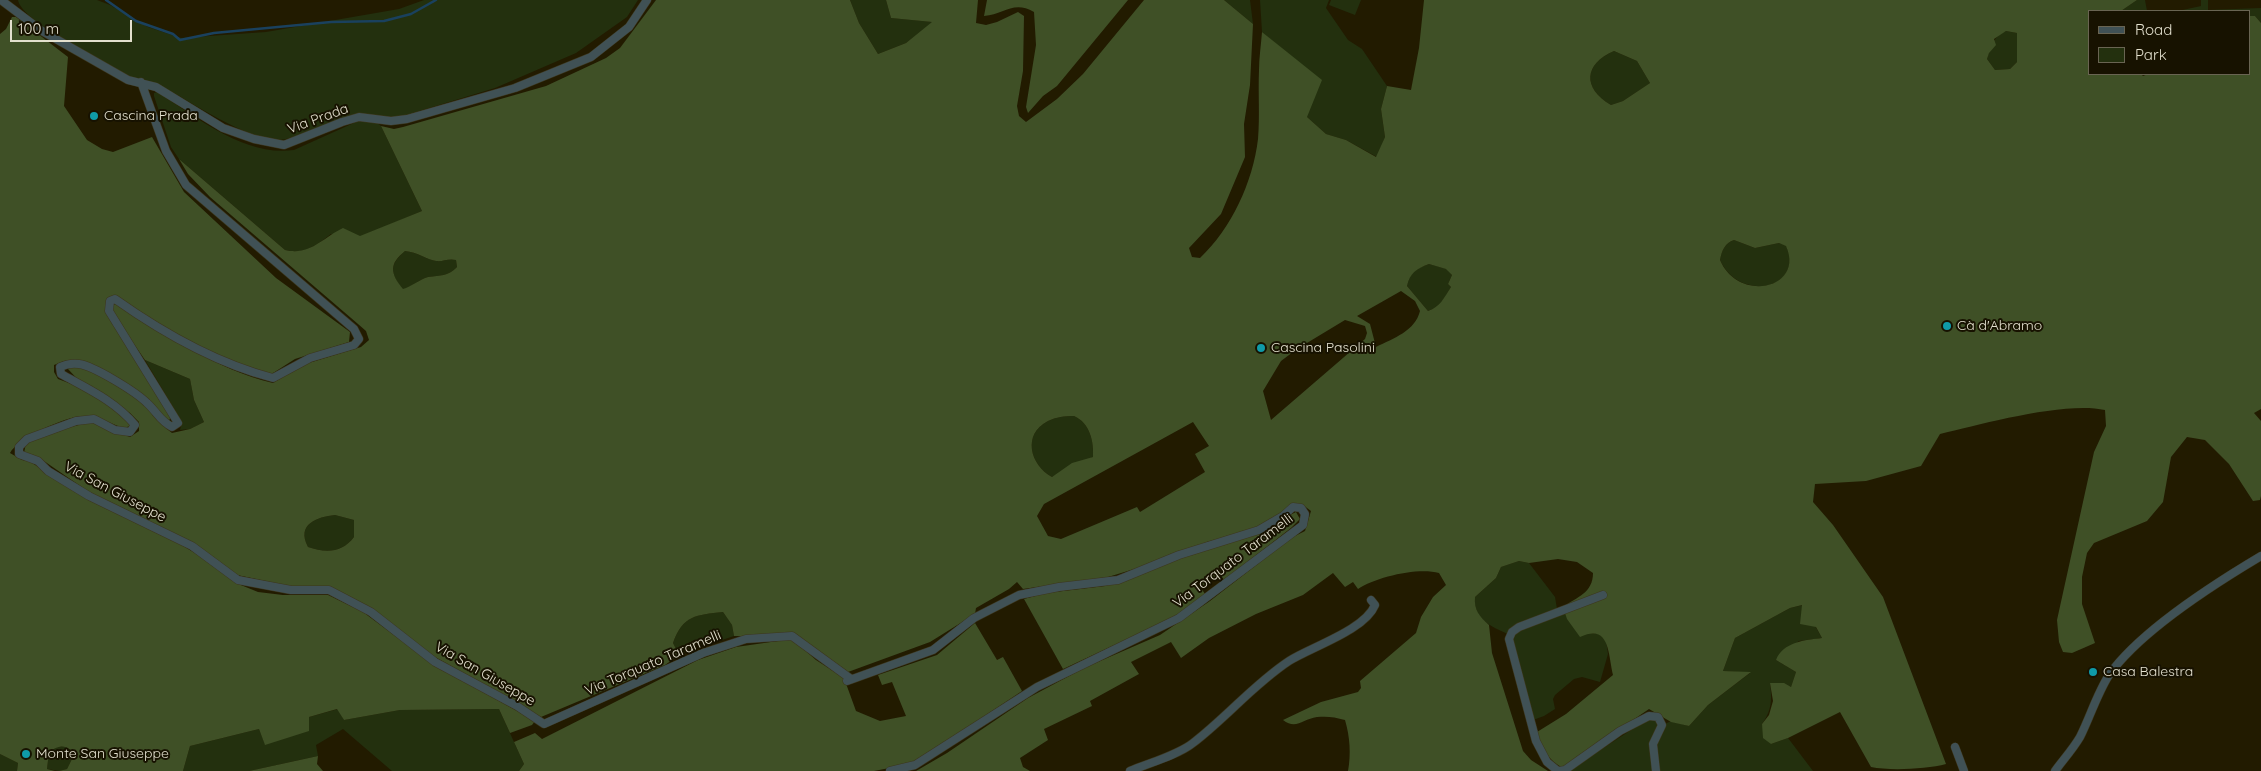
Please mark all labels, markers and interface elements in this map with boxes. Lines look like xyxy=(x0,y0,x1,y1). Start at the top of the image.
scale bar xyxy=(12,10,135,42)
legend xyxy=(2088,10,2251,75)
text: 100 m xyxy=(18,19,59,38)
text: Road xyxy=(2135,20,2172,39)
text: Park xyxy=(2135,45,2167,64)
street label: Via Prada xyxy=(285,100,351,138)
place label: Cascina Prada xyxy=(104,108,198,124)
marker: Cascina Prada xyxy=(88,110,100,122)
place label: Cà d'Abramo xyxy=(1957,318,2042,334)
marker: Cà d'Abramo xyxy=(1941,320,1953,332)
place label: Cascina Pasolini xyxy=(1271,340,1375,356)
marker: Cascina Pasolini xyxy=(1255,342,1267,354)
street label: Via San Giuseppe xyxy=(61,458,169,526)
street label: Via Torquato Taramelli xyxy=(1170,510,1296,612)
street label: Via Torquato Taramelli xyxy=(582,627,724,699)
street label: Via San Giuseppe xyxy=(432,638,538,710)
place label: Casa Balestra xyxy=(2103,664,2193,680)
marker: Casa Balestra xyxy=(2087,666,2099,678)
place label: Monte San Giuseppe xyxy=(36,746,169,762)
marker: Monte San Giuseppe xyxy=(20,748,32,760)

